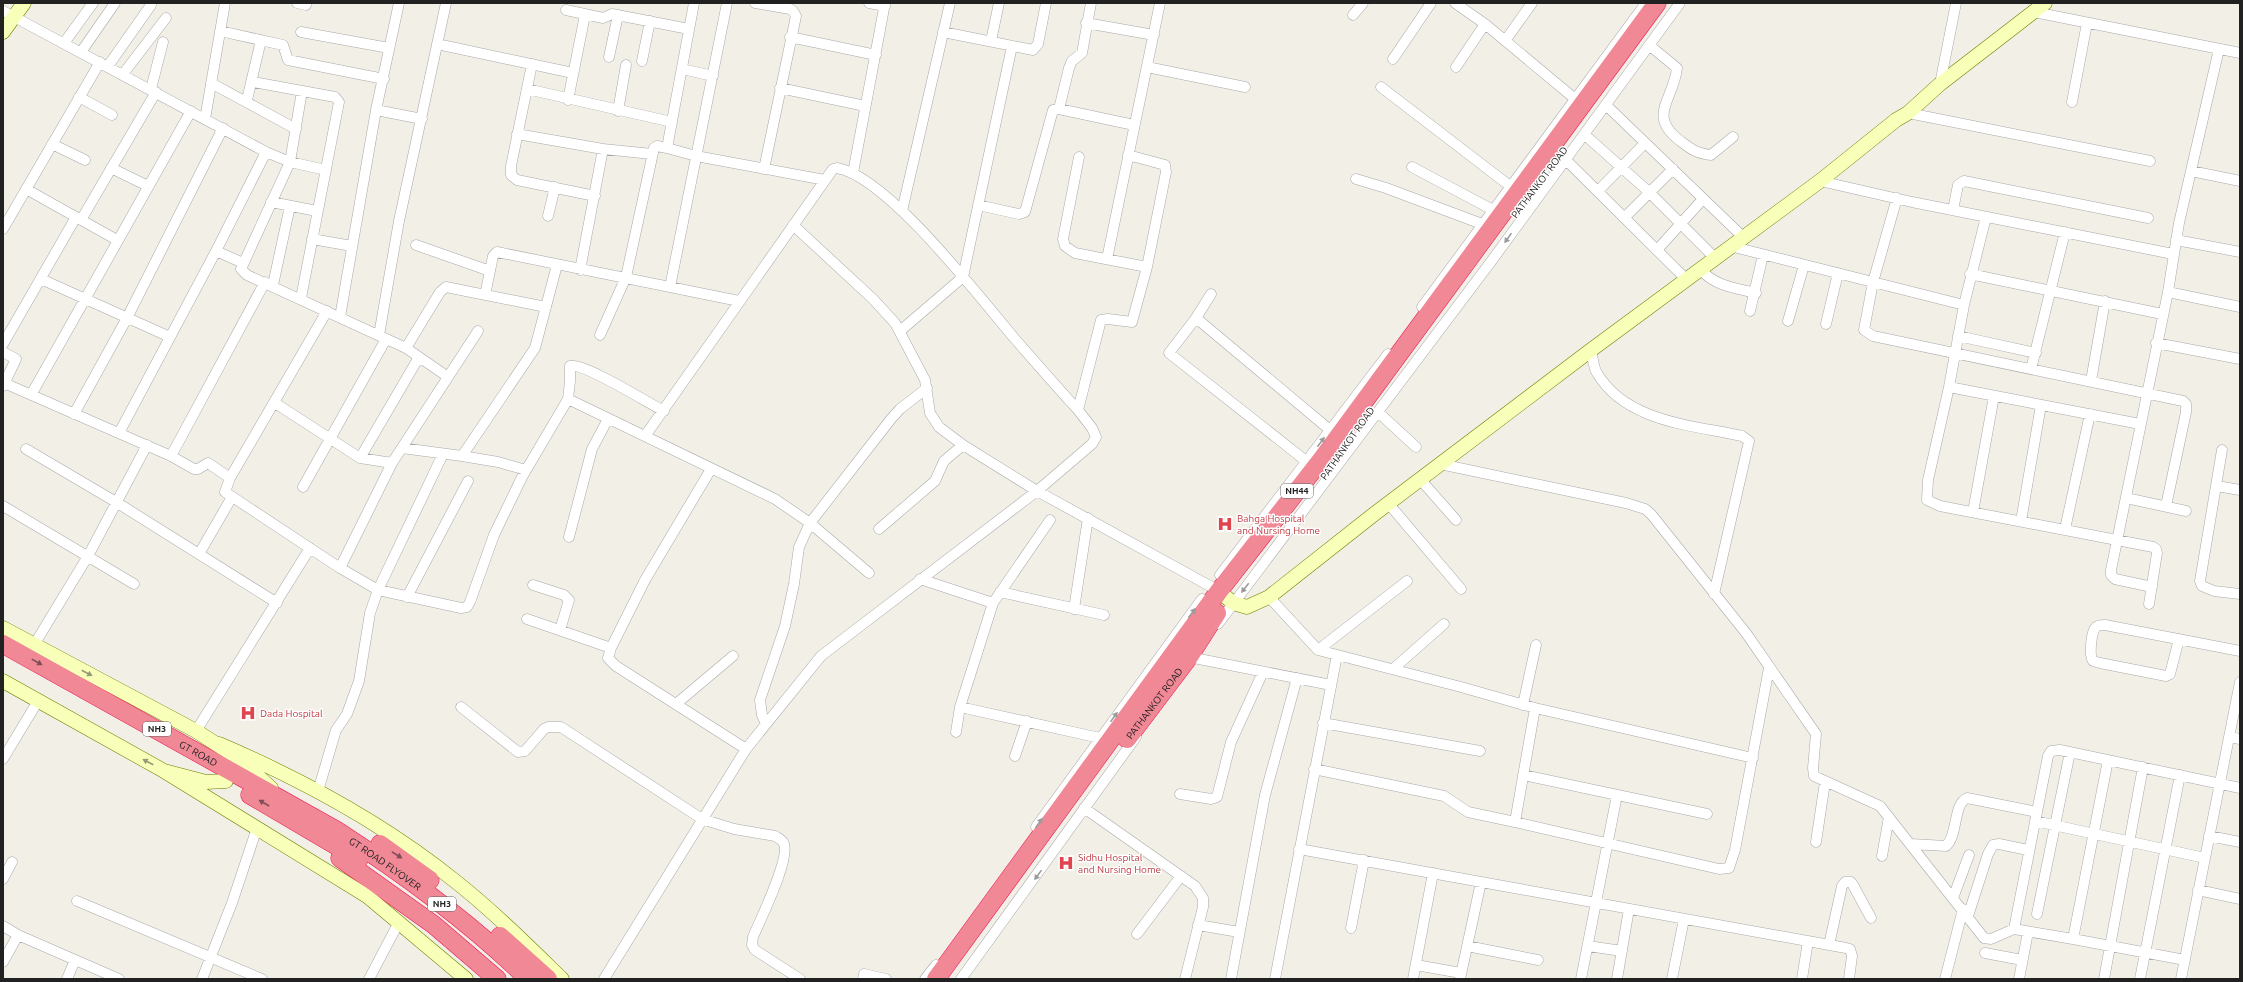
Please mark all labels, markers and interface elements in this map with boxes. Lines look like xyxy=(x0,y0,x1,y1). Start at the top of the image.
street label: PATHANKOT ROAD xyxy=(1509,144,1570,220)
one-way arrow xyxy=(1504,232,1512,243)
street label: PATHANKOT ROAD xyxy=(1318,405,1377,482)
one-way arrow xyxy=(1317,437,1325,448)
road number: NH44 xyxy=(1281,484,1313,498)
place label: Bahga Hospital and Nursing Home xyxy=(1237,513,1320,536)
hospital icon: Bahga Hospital and Nursing Home xyxy=(1216,515,1234,533)
one-way arrow xyxy=(1241,582,1249,593)
one-way arrow xyxy=(1188,607,1196,618)
one-way arrow xyxy=(31,659,43,666)
street label: PATHANKOT ROAD xyxy=(1124,666,1185,741)
one-way arrow xyxy=(81,670,92,676)
hospital icon: Dada Hospital xyxy=(239,704,257,722)
place label: Dada Hospital xyxy=(260,708,323,719)
one-way arrow xyxy=(1110,712,1118,723)
road number: NH3 xyxy=(143,722,171,736)
street label: GT ROAD xyxy=(177,739,219,769)
one-way arrow xyxy=(143,759,154,765)
one-way arrow xyxy=(258,800,270,807)
one-way arrow xyxy=(1035,818,1043,828)
street label: GT ROAD FLYOVER xyxy=(347,835,423,893)
one-way arrow xyxy=(392,851,402,859)
place label: Sidhu Hospital and Nursing Home xyxy=(1078,852,1161,875)
hospital icon: Sidhu Hospital and Nursing Home xyxy=(1057,854,1075,872)
one-way arrow xyxy=(1034,869,1042,880)
road number: NH3 xyxy=(428,897,456,911)

